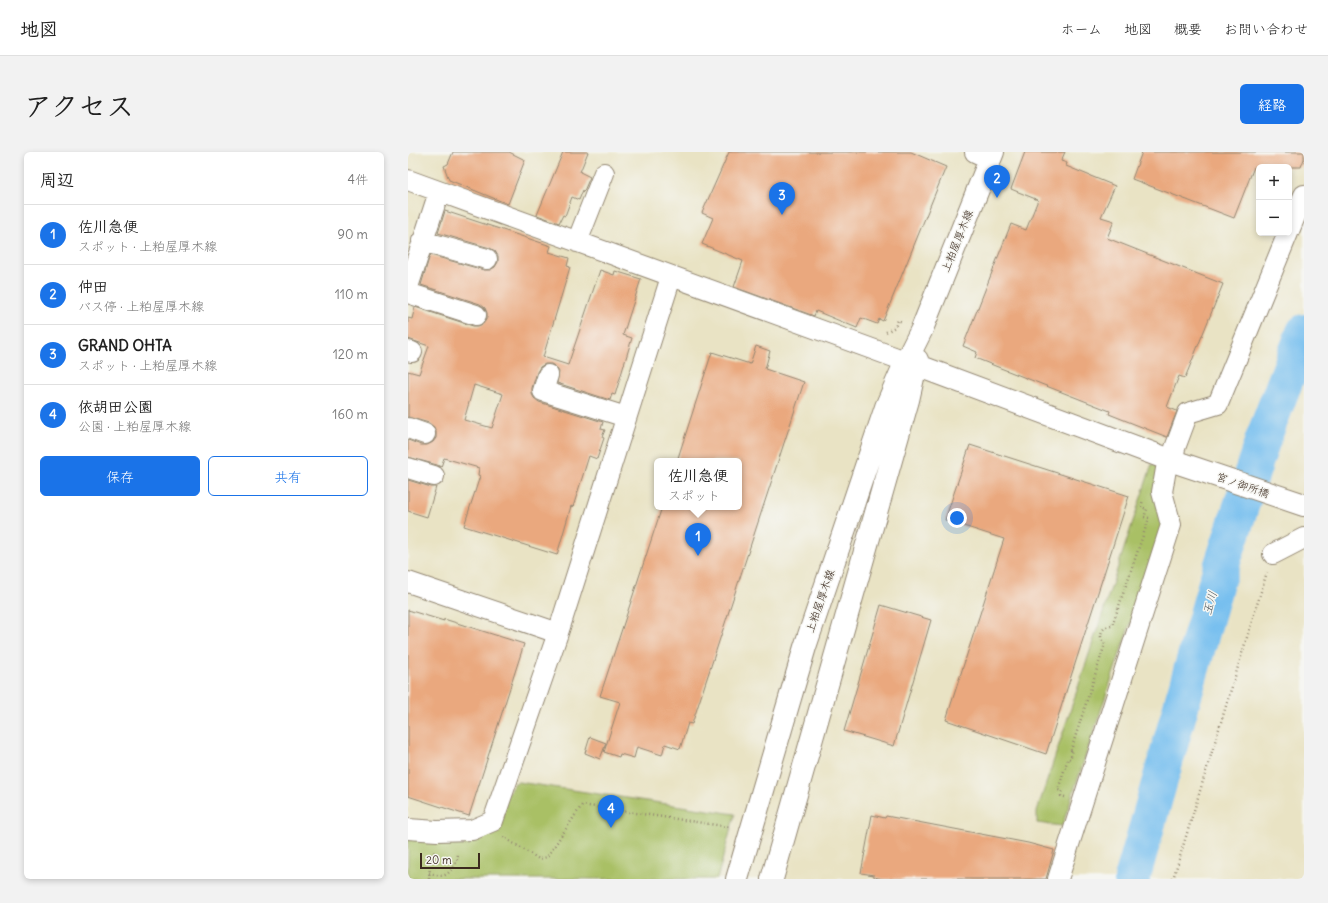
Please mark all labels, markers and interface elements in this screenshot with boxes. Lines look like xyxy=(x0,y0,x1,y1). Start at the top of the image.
text: 地図 xyxy=(20,17,58,41)
text: ホーム xyxy=(1061,20,1102,38)
text: 地図 xyxy=(1124,20,1152,38)
text: 概要 xyxy=(1174,20,1202,38)
text: お問い合わせ xyxy=(1224,20,1308,38)
button: 経路 xyxy=(1240,84,1304,124)
text: アクセス xyxy=(24,88,134,124)
map controls xyxy=(1256,164,1292,236)
button: + xyxy=(1256,164,1292,200)
pin: 2 xyxy=(984,165,1010,198)
text: 周辺 xyxy=(40,169,74,191)
text: 4件 xyxy=(347,171,368,188)
pin: 3 xyxy=(769,182,795,215)
button: − xyxy=(1256,200,1292,236)
street label: 上粕屋厚木線 xyxy=(938,208,976,274)
text: 佐川急便 xyxy=(78,217,138,236)
text: 1 xyxy=(50,226,56,243)
text: 90 m xyxy=(337,226,368,243)
text: スポット · 上粕屋厚木線 xyxy=(78,238,217,255)
text: 仲田 xyxy=(78,277,108,296)
text: 2 xyxy=(49,286,57,303)
text: 110 m xyxy=(335,286,368,303)
text: バス停 · 上粕屋厚木線 xyxy=(78,298,204,315)
text: GRAND OHTA xyxy=(78,336,172,355)
text: 3 xyxy=(49,346,57,363)
text: 120 m xyxy=(333,346,368,363)
text: スポット · 上粕屋厚木線 xyxy=(78,357,217,374)
text: 依胡田公園 xyxy=(78,397,153,416)
text: 4 xyxy=(49,406,57,423)
text: 160 m xyxy=(332,406,368,423)
text: 公園 · 上粕屋厚木線 xyxy=(78,418,191,435)
button: 保存 xyxy=(40,456,200,496)
button: 共有 xyxy=(208,456,368,496)
popup xyxy=(654,458,742,510)
text: 佐川急便 xyxy=(668,466,728,485)
street label: 宮ノ御所橋 xyxy=(1215,469,1271,501)
text: スポット xyxy=(668,487,720,504)
your location xyxy=(947,508,967,528)
pin: 1 xyxy=(685,523,711,556)
street label: 上粕屋厚木線 xyxy=(803,568,837,634)
water label: 玉川 xyxy=(1199,589,1220,616)
pin: 4 xyxy=(598,795,624,828)
scale bar xyxy=(420,851,480,870)
text: 20 m xyxy=(426,853,452,867)

